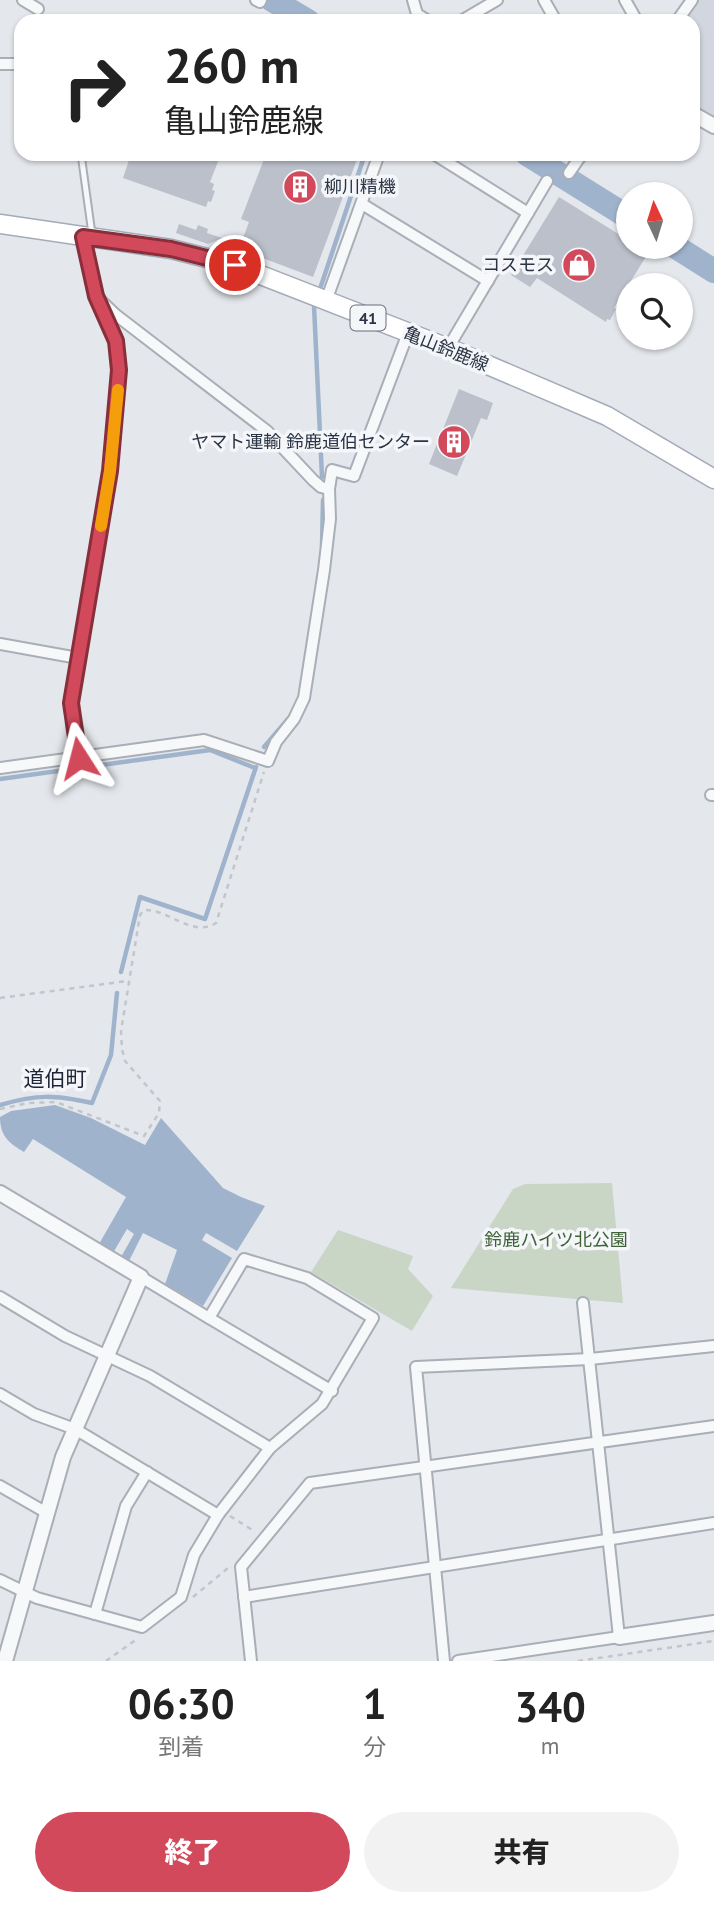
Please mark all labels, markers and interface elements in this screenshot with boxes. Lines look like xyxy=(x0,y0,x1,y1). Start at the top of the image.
text: 260 m xyxy=(164,33,299,97)
icon: right xyxy=(49,42,140,133)
text: 亀山鈴鹿線 xyxy=(164,99,324,141)
building icon: 柳川精機 xyxy=(281,168,319,206)
place label: 柳川精機 xyxy=(324,175,396,198)
north arrow xyxy=(616,182,693,259)
map controls xyxy=(616,182,693,350)
pin xyxy=(205,235,265,295)
icon: arrive xyxy=(216,246,254,284)
shop icon: コスモス xyxy=(560,246,598,284)
place label: コスモス xyxy=(482,253,554,276)
button: search xyxy=(616,273,693,350)
road number: 41 xyxy=(350,306,386,330)
street label: 亀山鈴鹿線 xyxy=(400,321,492,376)
building icon: ヤマト運輸 鈴鹿道伯センター xyxy=(435,423,473,461)
place label: ヤマト運輸 鈴鹿道伯センター xyxy=(191,430,430,453)
position arrow xyxy=(42,721,116,795)
district label: 道伯町 xyxy=(24,1065,87,1092)
park label: 鈴鹿ハイツ北公園 xyxy=(484,1228,628,1251)
text: 06:30 xyxy=(128,1676,235,1731)
text: 1 xyxy=(363,1676,386,1731)
text: 340 xyxy=(514,1679,586,1734)
text: m xyxy=(541,1731,560,1760)
text: 到着 xyxy=(158,1732,204,1761)
text: 分 xyxy=(363,1732,386,1761)
button: 終了 xyxy=(35,1812,350,1892)
button: 共有 xyxy=(364,1812,679,1892)

